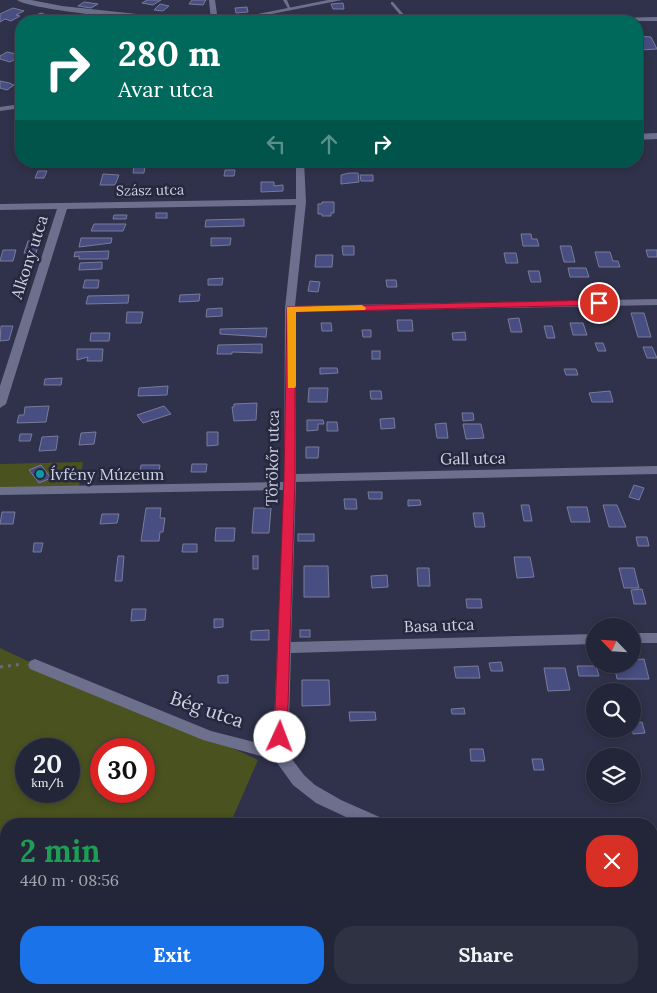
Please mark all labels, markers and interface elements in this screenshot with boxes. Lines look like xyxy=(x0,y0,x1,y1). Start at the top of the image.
text: 280 m xyxy=(118,31,220,76)
icon: right xyxy=(35,35,100,100)
text: Avar utca xyxy=(118,75,214,103)
icon: left xyxy=(262,130,290,158)
icon: ahead xyxy=(315,130,343,158)
icon: right xyxy=(368,130,396,158)
street label: Szász utca xyxy=(116,180,184,200)
street label: Alkony utca xyxy=(6,213,52,302)
pin xyxy=(578,282,620,324)
icon: arrive xyxy=(585,289,613,317)
street label: Törökőr utca xyxy=(261,410,283,506)
street label: Gall utca xyxy=(440,447,506,469)
place label: Ívfény Múzeum xyxy=(50,464,164,484)
marker: Ívfény Múzeum xyxy=(34,468,46,480)
street label: Basa utca xyxy=(403,614,475,636)
north arrow xyxy=(586,618,641,672)
map controls xyxy=(586,618,641,803)
button: search xyxy=(586,683,641,738)
street label: Bég utca xyxy=(167,685,247,733)
position arrow xyxy=(253,710,305,762)
speed limit sign: 30 xyxy=(90,738,155,803)
text: 20 xyxy=(33,748,62,780)
button: layers xyxy=(586,748,641,803)
text: km/h xyxy=(31,775,64,790)
text: 2 min xyxy=(20,832,100,870)
button: close xyxy=(586,835,638,887)
text: 440 m · 08:56 xyxy=(20,870,119,890)
button: Exit xyxy=(20,926,324,984)
button: Share xyxy=(334,926,638,984)

